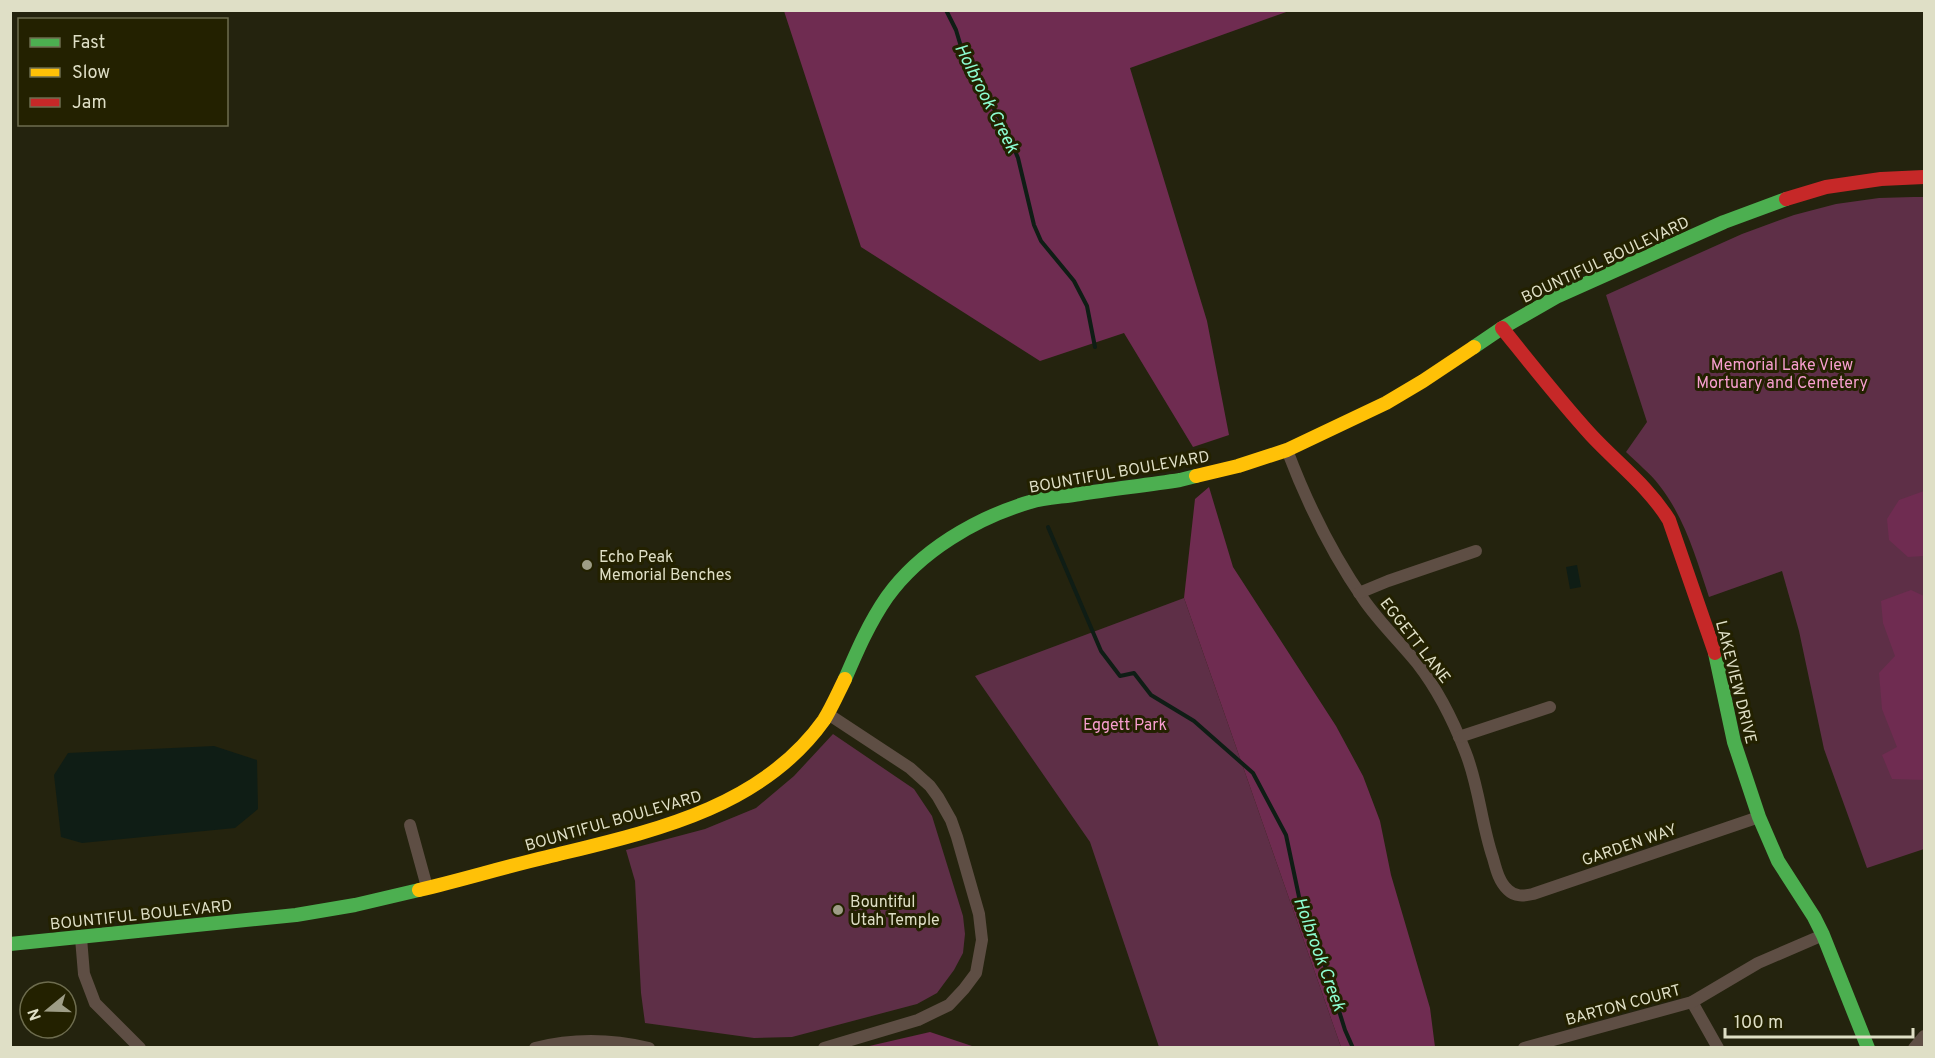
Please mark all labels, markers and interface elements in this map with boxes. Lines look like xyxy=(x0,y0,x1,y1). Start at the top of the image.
legend xyxy=(18,18,228,126)
text: Fast xyxy=(72,32,105,55)
water label: Holbrook Creek xyxy=(948,40,1024,158)
text: Slow xyxy=(72,62,110,85)
text: Jam xyxy=(72,92,107,115)
street label: BOUNTIFUL BOULEVARD xyxy=(1519,213,1693,309)
park label: Memorial Lake View Mortuary and Cemetery xyxy=(1696,356,1868,394)
street label: BOUNTIFUL BOULEVARD xyxy=(1027,447,1211,499)
place label: Echo Peak Memorial Benches xyxy=(599,548,732,586)
marker: Echo Peak Memorial Benches xyxy=(580,558,594,572)
street label: EGGETT LANE xyxy=(1375,594,1454,688)
street label: LAKEVIEW DRIVE xyxy=(1710,619,1760,746)
park label: Eggett Park xyxy=(1083,716,1167,736)
street label: BOUNTIFUL BOULEVARD xyxy=(523,787,704,857)
street label: GARDEN WAY xyxy=(1579,820,1680,872)
place label: Bountiful Utah Temple xyxy=(850,893,940,931)
water label: Holbrook Creek xyxy=(1287,894,1350,1016)
street label: BOUNTIFUL BOULEVARD xyxy=(49,896,233,936)
marker: Bountiful Utah Temple xyxy=(831,903,845,917)
north arrow xyxy=(18,980,78,1040)
street label: BARTON COURT xyxy=(1564,981,1683,1031)
scale bar xyxy=(1725,1001,1912,1039)
text: N xyxy=(24,1006,47,1023)
text: 100 m xyxy=(1734,1012,1783,1035)

